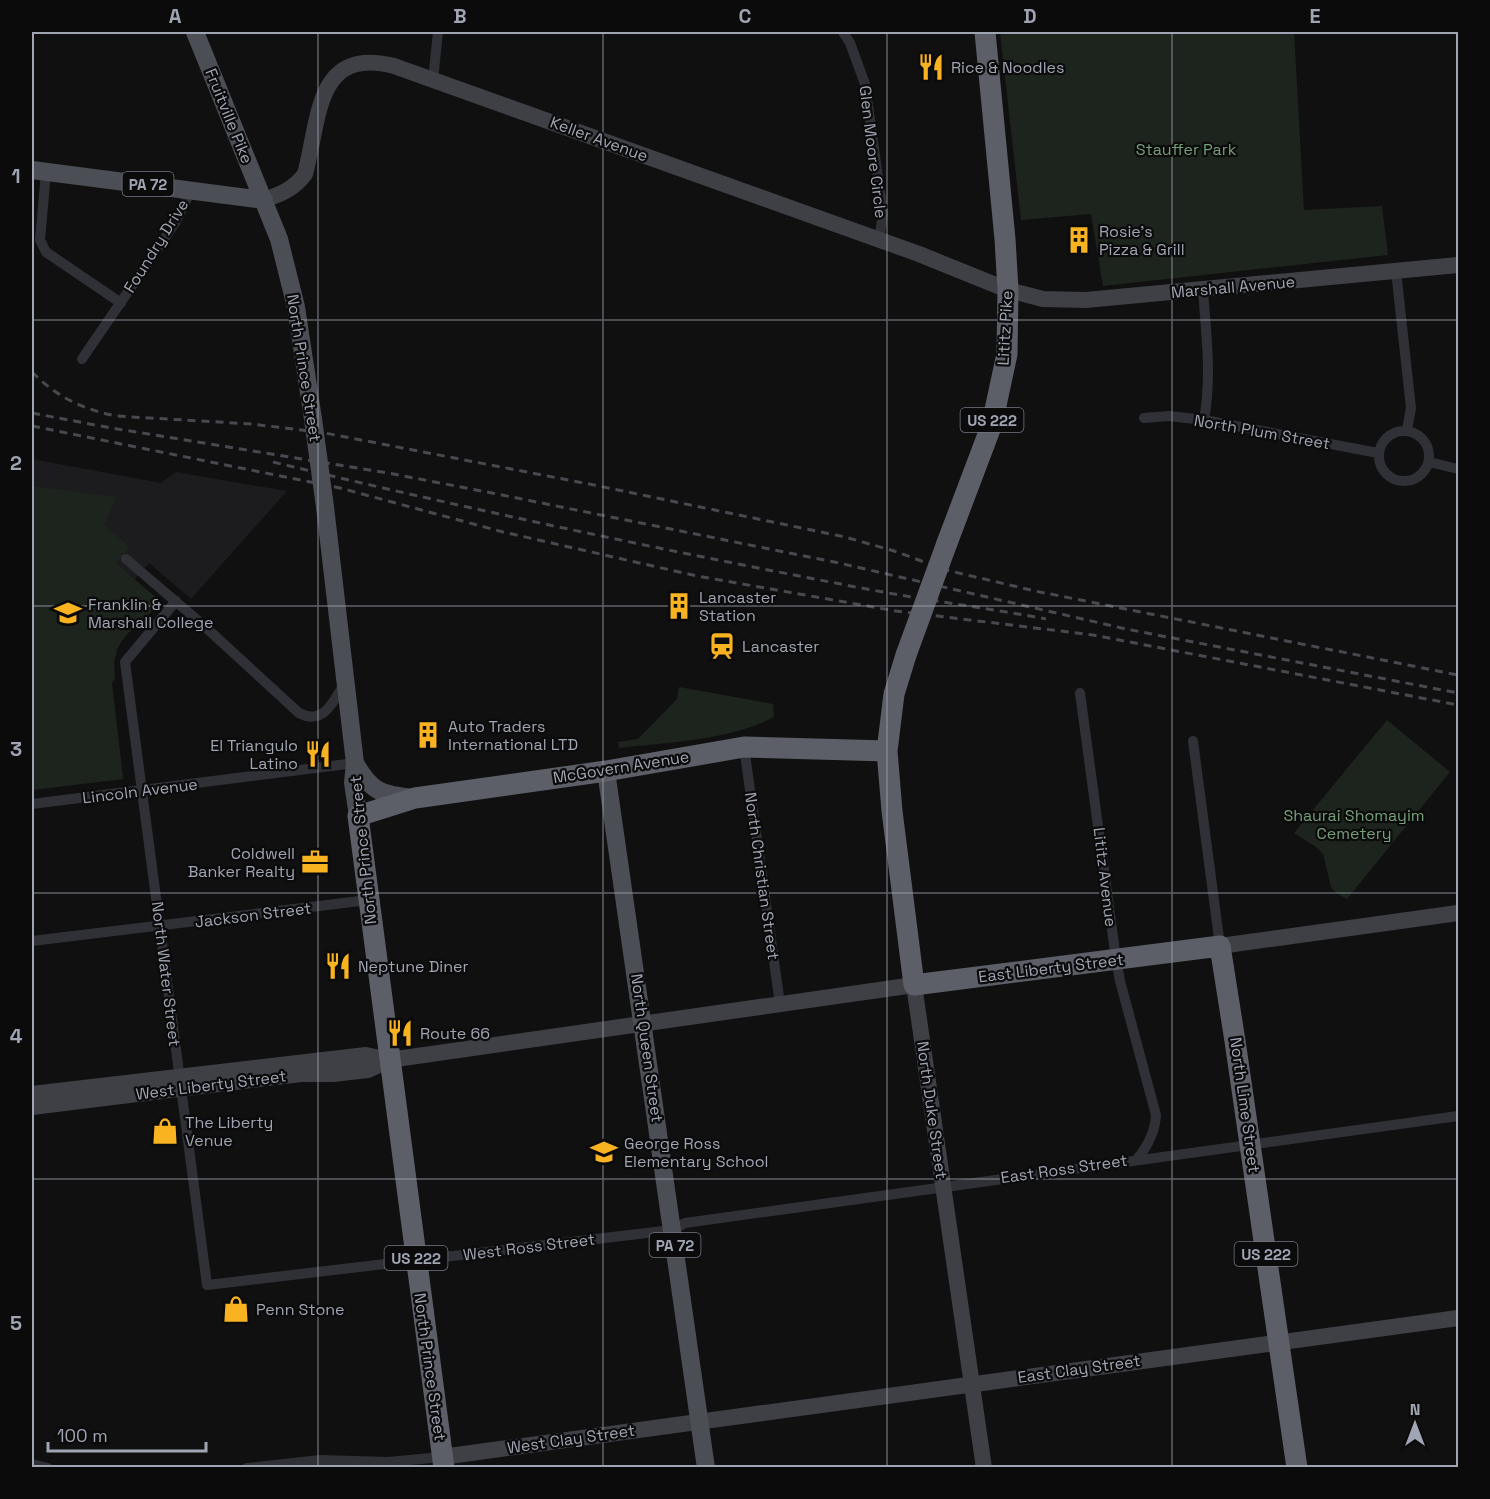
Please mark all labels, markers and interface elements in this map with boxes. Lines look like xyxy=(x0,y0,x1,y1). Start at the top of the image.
text: A xyxy=(169,3,182,29)
text: B xyxy=(453,3,467,29)
text: C xyxy=(739,3,752,29)
text: D xyxy=(1023,3,1037,29)
text: E xyxy=(1309,3,1321,29)
restaurant icon: Rice & Noodles xyxy=(916,52,946,82)
place label: Rice & Noodles xyxy=(951,57,1064,78)
street label: Fruitville Pike xyxy=(200,65,258,167)
street label: Glen Moore Circle xyxy=(854,84,892,220)
street label: Keller Avenue xyxy=(547,112,651,166)
park label: Stauffer Park xyxy=(1136,139,1237,160)
text: 1 xyxy=(11,163,21,189)
road number: PA 72 xyxy=(122,172,174,196)
street label: Foundry Drive xyxy=(119,195,193,297)
place label: Rosie’s Pizza & Grill xyxy=(1099,221,1185,260)
building icon: Rosie’s Pizza & Grill xyxy=(1064,225,1094,255)
street label: Marshall Avenue xyxy=(1170,271,1296,303)
street label: Lititz Pike xyxy=(993,290,1017,366)
street label: North Prince Street xyxy=(282,293,326,443)
road number: US 222 xyxy=(960,408,1024,432)
street label: North Plum Street xyxy=(1192,410,1332,454)
text: 2 xyxy=(10,450,22,476)
place label: Lancaster Station xyxy=(699,587,776,626)
building icon: Lancaster Station xyxy=(664,591,694,621)
place label: Franklin & Marshall College xyxy=(88,594,214,633)
school or university icon: Franklin & Marshall College xyxy=(53,598,83,628)
station icon: Lancaster xyxy=(707,631,737,661)
place label: Lancaster xyxy=(742,636,819,657)
place label: Auto Traders International LTD xyxy=(448,716,578,755)
building icon: Auto Traders International LTD xyxy=(413,720,443,750)
place label: El Triangulo Latino xyxy=(210,735,298,774)
text: 3 xyxy=(10,736,22,762)
restaurant icon: El Triangulo Latino xyxy=(303,739,333,769)
street label: McGovern Avenue xyxy=(551,746,691,788)
street label: Lincoln Avenue xyxy=(81,774,199,808)
street label: North Prince Street xyxy=(345,775,381,925)
street label: North Christian Street xyxy=(740,791,784,961)
park label: Shaurai Shomayim Cemetery xyxy=(1283,805,1425,844)
street label: Lititz Avenue xyxy=(1088,826,1122,928)
place label: Coldwell Banker Realty xyxy=(188,843,295,882)
office icon: Coldwell Banker Realty xyxy=(300,847,330,877)
street label: Jackson Street xyxy=(194,897,312,933)
street label: North Water Street xyxy=(147,900,185,1048)
street label: East Liberty Street xyxy=(977,949,1125,987)
restaurant icon: Neptune Diner xyxy=(323,951,353,981)
place label: Neptune Diner xyxy=(358,956,468,977)
street label: North Queen Street xyxy=(626,972,668,1124)
restaurant icon: Route 66 xyxy=(385,1018,415,1048)
text: 4 xyxy=(10,1023,23,1049)
place label: Route 66 xyxy=(420,1023,490,1044)
street label: North Lime Street xyxy=(1225,1036,1265,1174)
street label: North Duke Street xyxy=(912,1040,952,1180)
street label: West Liberty Street xyxy=(134,1065,288,1105)
place label: The Liberty Venue xyxy=(185,1112,273,1151)
shop icon: The Liberty Venue xyxy=(150,1116,180,1146)
place label: George Ross Elementary School xyxy=(624,1133,769,1172)
school or university icon: George Ross Elementary School xyxy=(589,1137,619,1167)
street label: East Ross Street xyxy=(999,1150,1129,1188)
street label: West Ross Street xyxy=(462,1228,596,1266)
road number: PA 72 xyxy=(650,1233,700,1257)
road number: US 222 xyxy=(1234,1242,1298,1266)
road number: US 222 xyxy=(384,1246,448,1270)
street label: North Prince Street xyxy=(409,1292,451,1442)
shop icon: Penn Stone xyxy=(221,1294,251,1324)
place label: Penn Stone xyxy=(256,1299,345,1320)
text: 5 xyxy=(10,1310,22,1336)
street label: East Clay Street xyxy=(1016,1350,1142,1388)
north arrow xyxy=(1385,1394,1445,1454)
text: N xyxy=(1410,1399,1420,1420)
scale bar xyxy=(48,1415,206,1453)
street label: West Clay Street xyxy=(506,1420,636,1458)
text: 100 m xyxy=(57,1424,108,1447)

